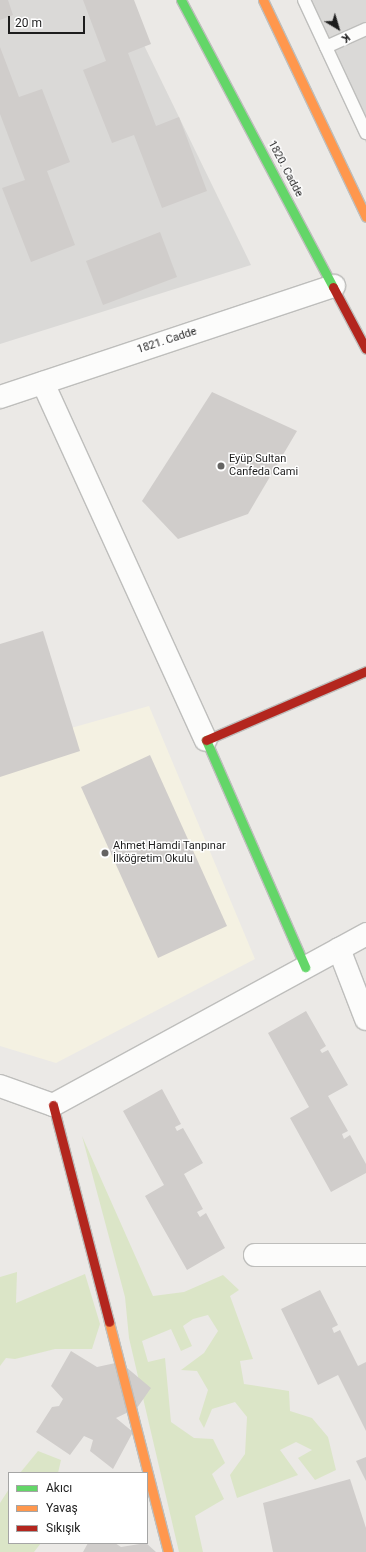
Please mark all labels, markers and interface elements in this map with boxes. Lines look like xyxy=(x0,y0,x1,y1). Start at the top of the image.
scale bar xyxy=(10,8,87,34)
north arrow xyxy=(318,8,358,48)
text: 20 m xyxy=(15,16,42,30)
text: K xyxy=(339,31,352,45)
street label: 1820. Cadde xyxy=(265,139,305,199)
street label: 1821. Cadde xyxy=(136,325,198,357)
place label: Eyüp Sultan Canfeda Cami xyxy=(229,453,298,479)
marker: Eyüp Sultan Canfeda Cami xyxy=(216,461,226,471)
place label: Ahmet Hamdi Tanpınar İlköğretim Okulu xyxy=(113,840,226,866)
marker: Ahmet Hamdi Tanpınar İlköğretim Okulu xyxy=(100,848,110,858)
legend xyxy=(8,1472,148,1544)
text: Akıcı xyxy=(46,1481,72,1495)
text: Yavaş xyxy=(46,1501,78,1515)
text: Sıkışık xyxy=(46,1521,80,1535)

